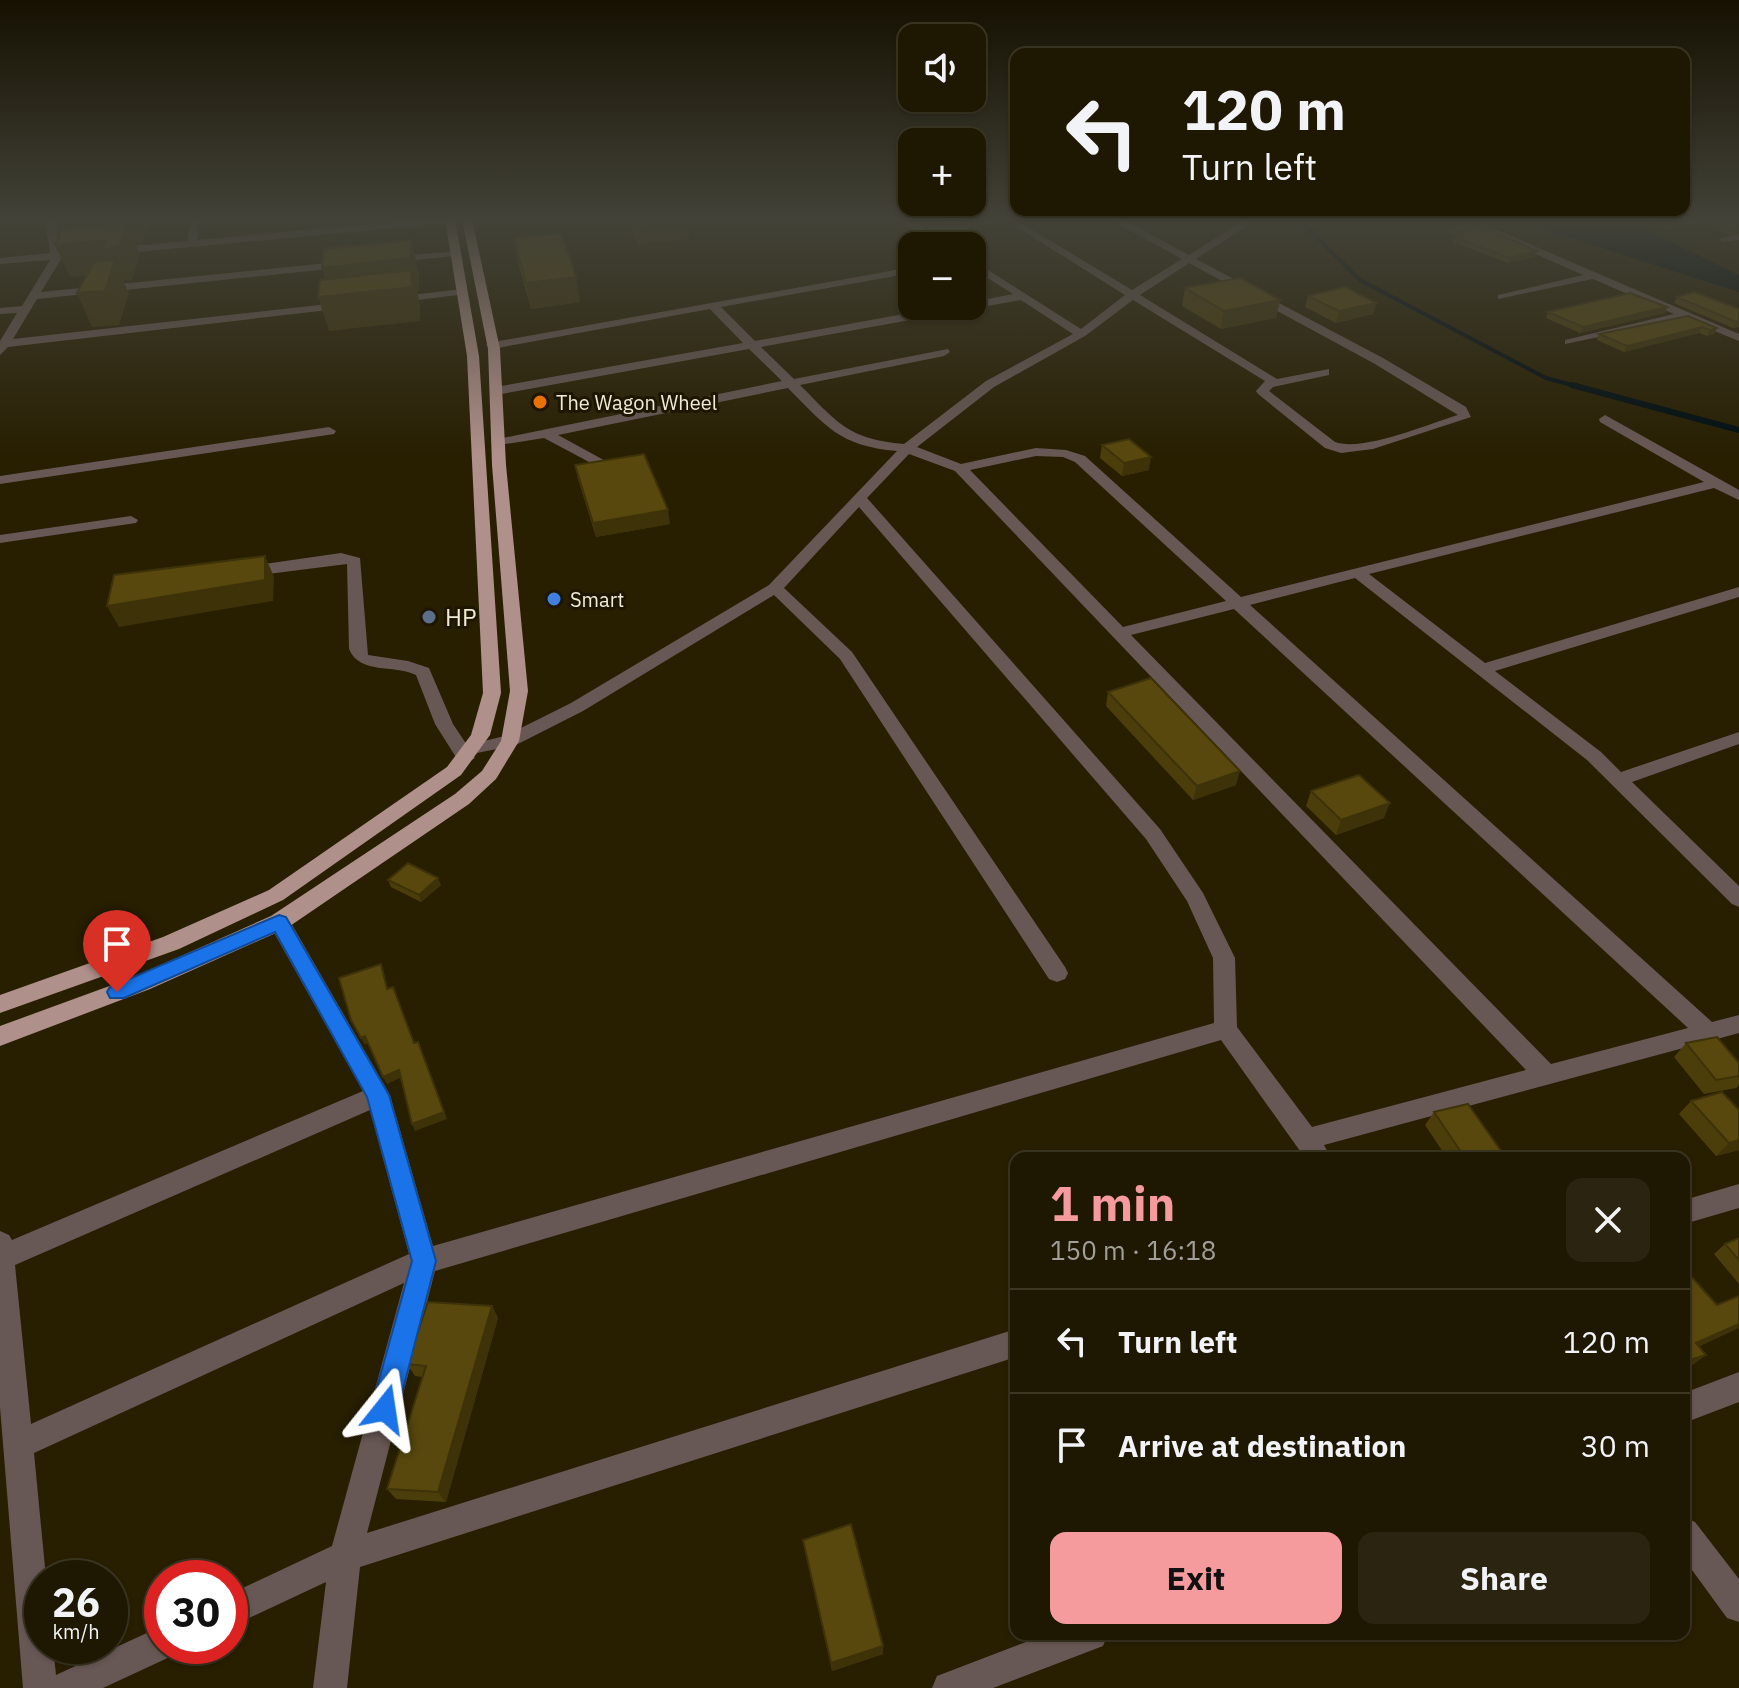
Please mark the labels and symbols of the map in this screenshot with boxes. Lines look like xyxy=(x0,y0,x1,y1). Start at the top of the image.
place label: The Wagon Wheel xyxy=(556,389,717,416)
marker: The Wagon Wheel xyxy=(531,393,549,411)
place label: Smart xyxy=(570,586,624,613)
marker: Smart xyxy=(545,590,563,608)
place label: HP xyxy=(445,601,477,633)
marker: HP xyxy=(420,608,438,626)
pin xyxy=(83,910,151,992)
position arrow xyxy=(343,1367,427,1451)
speed limit sign: 30 xyxy=(144,1560,248,1664)

